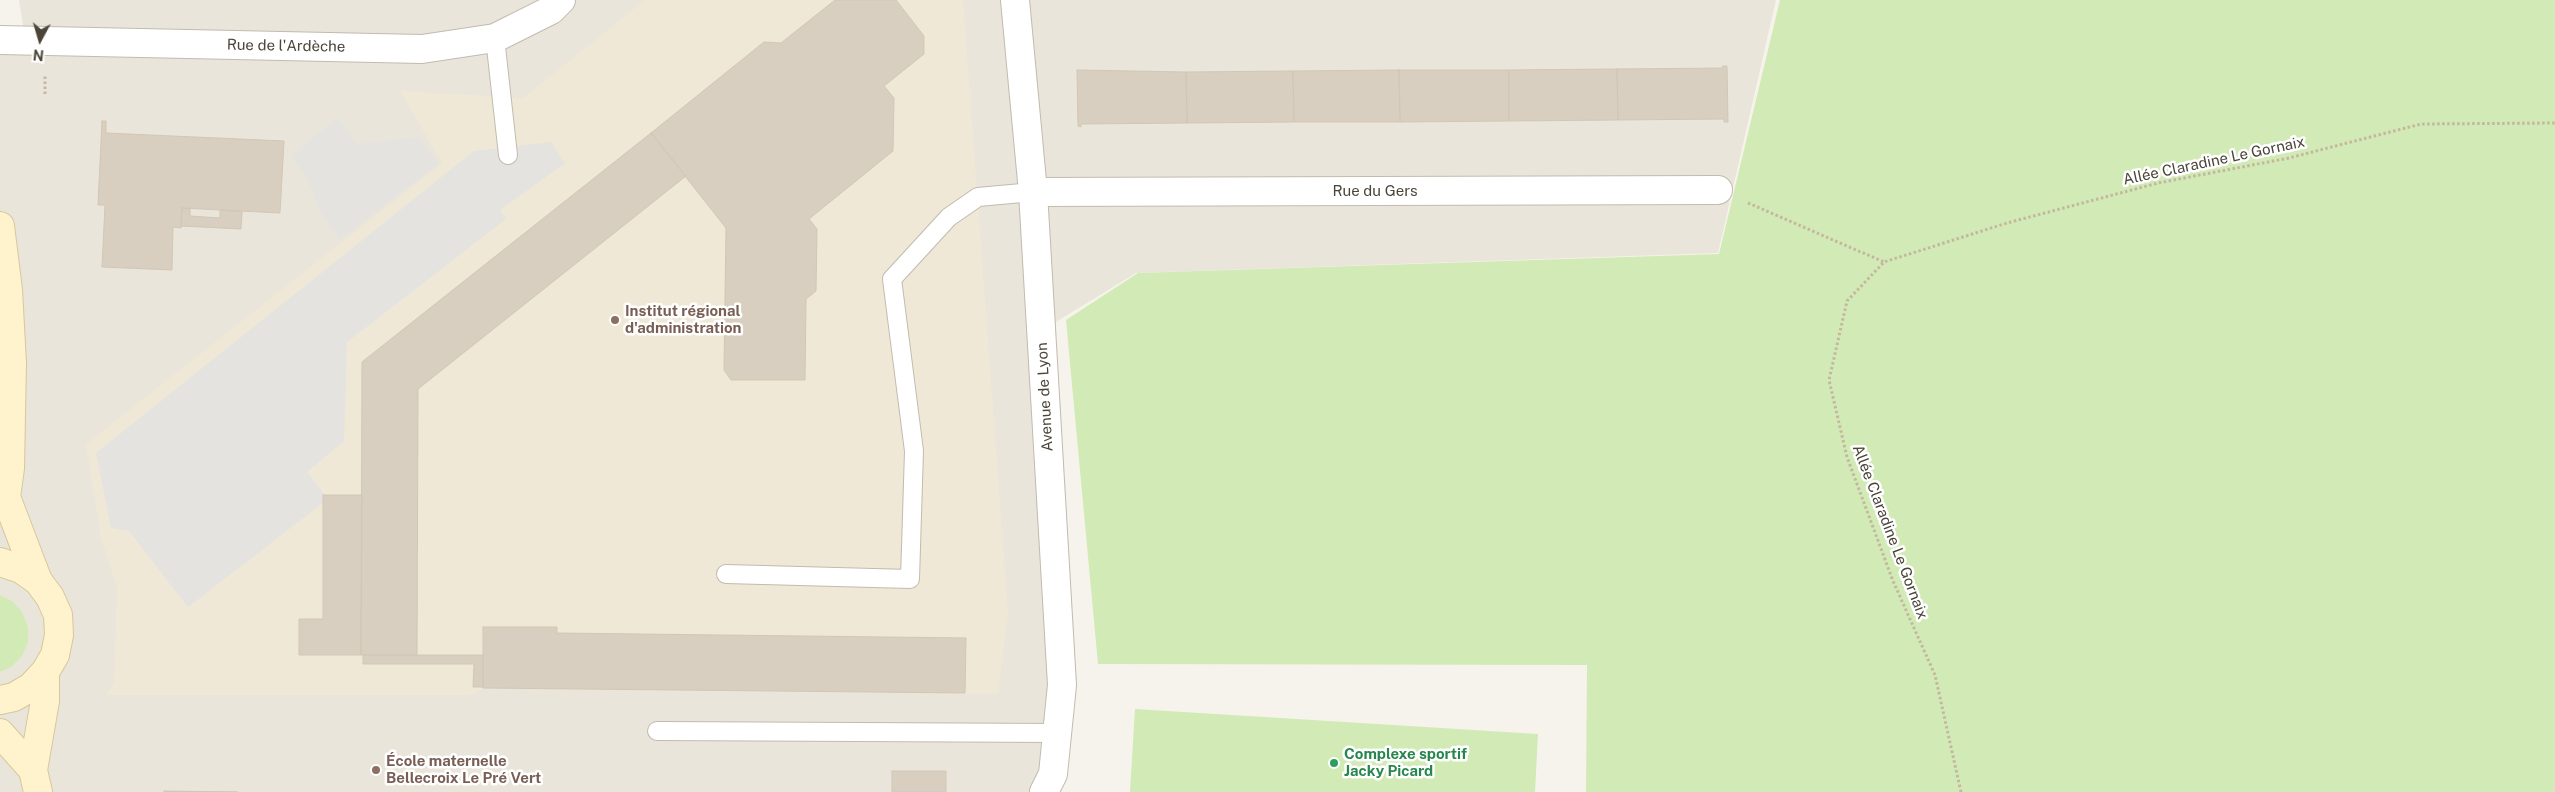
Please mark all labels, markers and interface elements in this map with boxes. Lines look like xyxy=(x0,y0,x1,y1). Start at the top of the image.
north arrow xyxy=(15,15,65,65)
street label: Rue de l'Ardèche xyxy=(227,36,345,56)
text: N xyxy=(32,46,45,63)
street label: Allée Claradine Le Gornaix xyxy=(2121,133,2307,189)
street label: Rue du Gers xyxy=(1332,182,1418,200)
place label: Institut régional d'administration xyxy=(625,302,742,337)
marker: Institut régional d'administration xyxy=(609,314,621,326)
street label: Avenue de Lyon xyxy=(1033,342,1057,452)
street label: Allée Claradine Le Gornaix xyxy=(1848,442,1932,622)
place label: Complexe sportif Jacky Picard xyxy=(1344,745,1467,780)
place label: École maternelle Bellecroix Le Pré Vert xyxy=(386,752,541,787)
marker: Complexe sportif Jacky Picard xyxy=(1328,757,1340,769)
marker: École maternelle Bellecroix Le Pré Vert xyxy=(370,764,382,776)

